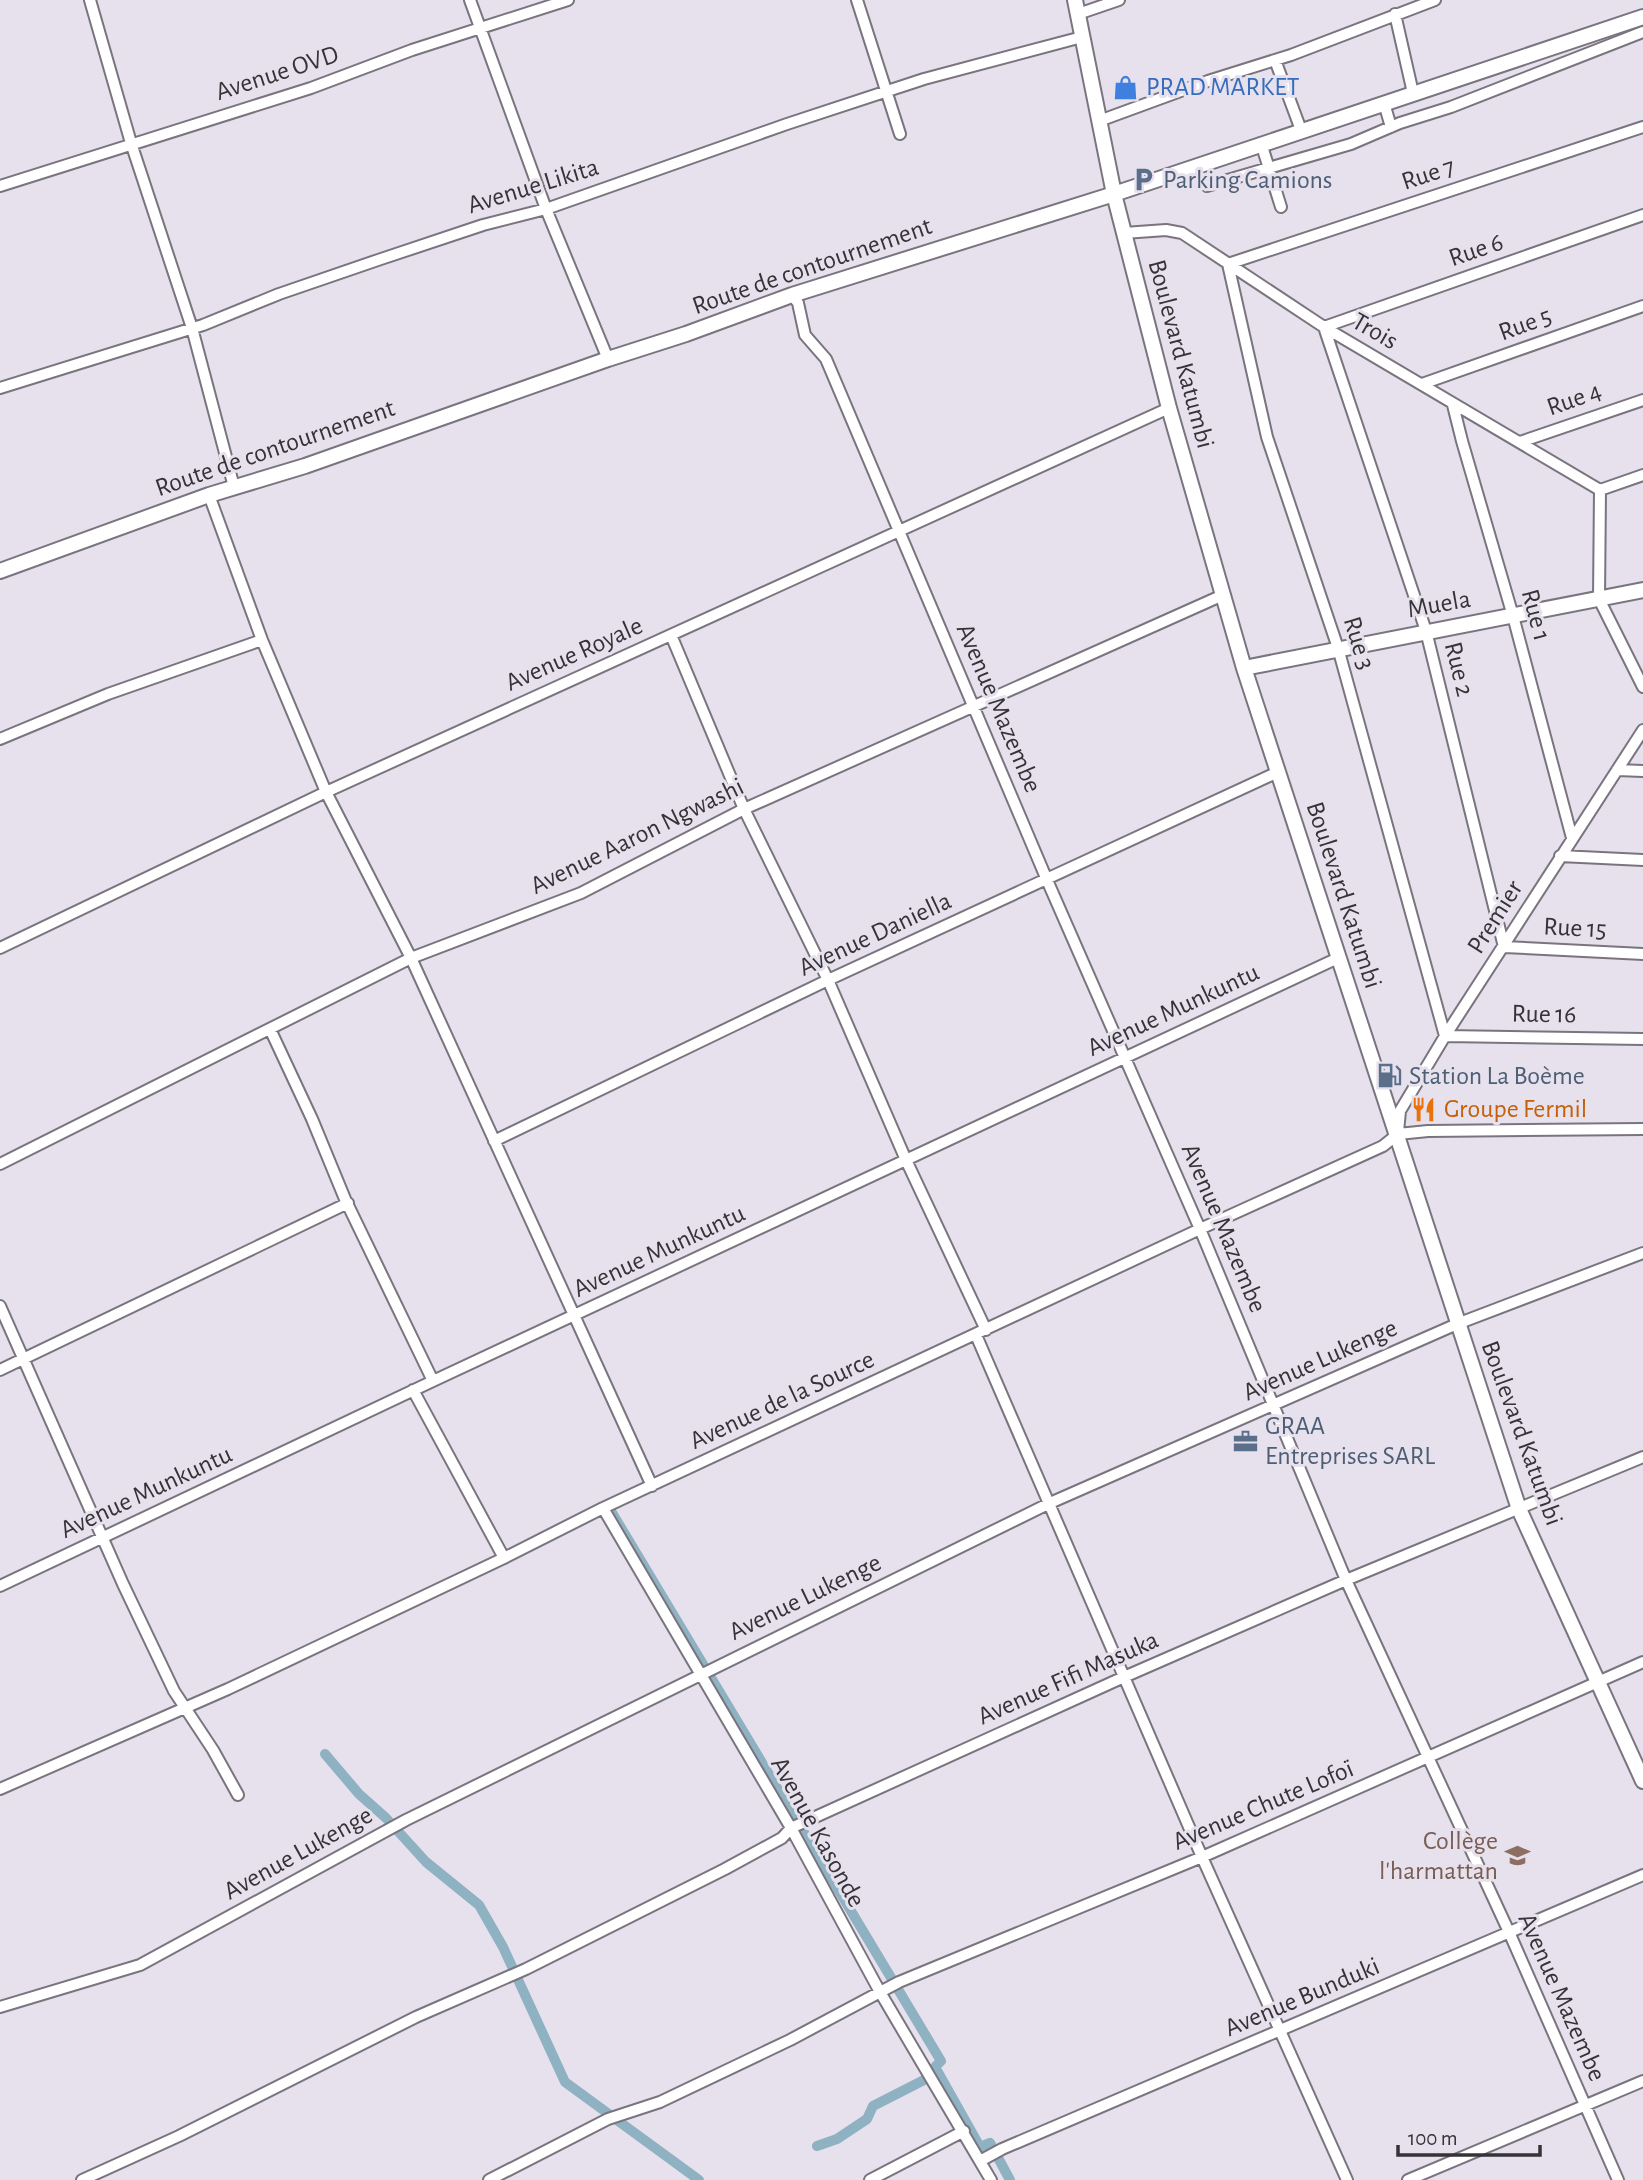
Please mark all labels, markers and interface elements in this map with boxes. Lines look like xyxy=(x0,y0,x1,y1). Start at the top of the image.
street label: Avenue OVD xyxy=(212,41,342,105)
shop icon: PRAD MARKET xyxy=(1112,73,1140,101)
place label: PRAD MARKET xyxy=(1146,74,1300,100)
street label: Rue 7 xyxy=(1398,153,1458,195)
street label: Avenue Likita xyxy=(464,154,602,218)
parking icon: Parking Camions xyxy=(1129,166,1157,194)
place label: Parking Camions xyxy=(1163,167,1332,193)
street label: Route de contournement xyxy=(689,213,935,319)
street label: Rue 6 xyxy=(1445,229,1507,271)
street label: Boulevard Katumbi xyxy=(1143,257,1219,451)
street label: Rue 5 xyxy=(1495,302,1555,346)
street label: Trois xyxy=(1348,308,1402,354)
street label: Rue 4 xyxy=(1543,378,1605,420)
street label: Route de contournement xyxy=(152,395,398,501)
street label: Muela xyxy=(1405,586,1473,622)
street label: Rue 1 xyxy=(1517,586,1555,644)
street label: Avenue Royale xyxy=(502,612,646,696)
street label: Rue 3 xyxy=(1339,613,1379,673)
street label: Avenue Mazembe xyxy=(952,620,1046,796)
street label: Rue 2 xyxy=(1440,639,1478,699)
street label: Avenue Aaron Ngwashi xyxy=(526,773,748,899)
street label: Boulevard Katumbi xyxy=(1302,799,1386,991)
street label: Premier xyxy=(1463,875,1528,958)
street label: Avenue Daniella xyxy=(795,887,955,981)
street label: Rue 15 xyxy=(1543,913,1607,943)
street label: Avenue Munkuntu xyxy=(1083,959,1263,1061)
street label: Rue 16 xyxy=(1511,1000,1577,1028)
fuel station icon: Station La Boème xyxy=(1375,1062,1403,1090)
place label: Station La Boème xyxy=(1409,1063,1585,1089)
restaurant icon: Groupe Fermil xyxy=(1410,1095,1438,1123)
place label: Groupe Fermil xyxy=(1444,1096,1587,1122)
street label: Avenue Mazembe xyxy=(1177,1140,1271,1316)
street label: Avenue Munkuntu xyxy=(569,1200,749,1302)
street label: Avenue Lukenge xyxy=(1239,1314,1401,1406)
street label: Boulevard Katumbi xyxy=(1477,1337,1567,1529)
street label: Avenue de la Source xyxy=(686,1346,878,1454)
place label: GRAA Entreprises SARL xyxy=(1265,1413,1435,1469)
office icon: GRAA Entreprises SARL xyxy=(1231,1427,1259,1455)
street label: Avenue Munkuntu xyxy=(56,1441,236,1543)
street label: Avenue Lukenge xyxy=(725,1549,885,1645)
street label: Avenue Fifi Masuka xyxy=(974,1626,1162,1730)
street label: Avenue Kasonde xyxy=(766,1753,870,1911)
street label: Avenue Chute Lofoï xyxy=(1169,1755,1357,1855)
street label: Avenue Lukenge xyxy=(219,1801,377,1905)
place label: Collège l'harmattan xyxy=(1379,1828,1498,1884)
school or university icon: Collège l'harmattan xyxy=(1504,1842,1532,1870)
street label: Avenue Mazembe xyxy=(1513,1909,1611,2085)
street label: Avenue Bunduki xyxy=(1221,1953,1383,2041)
scale bar xyxy=(1398,2114,1540,2158)
text: 100 m xyxy=(1408,2128,1458,2149)

